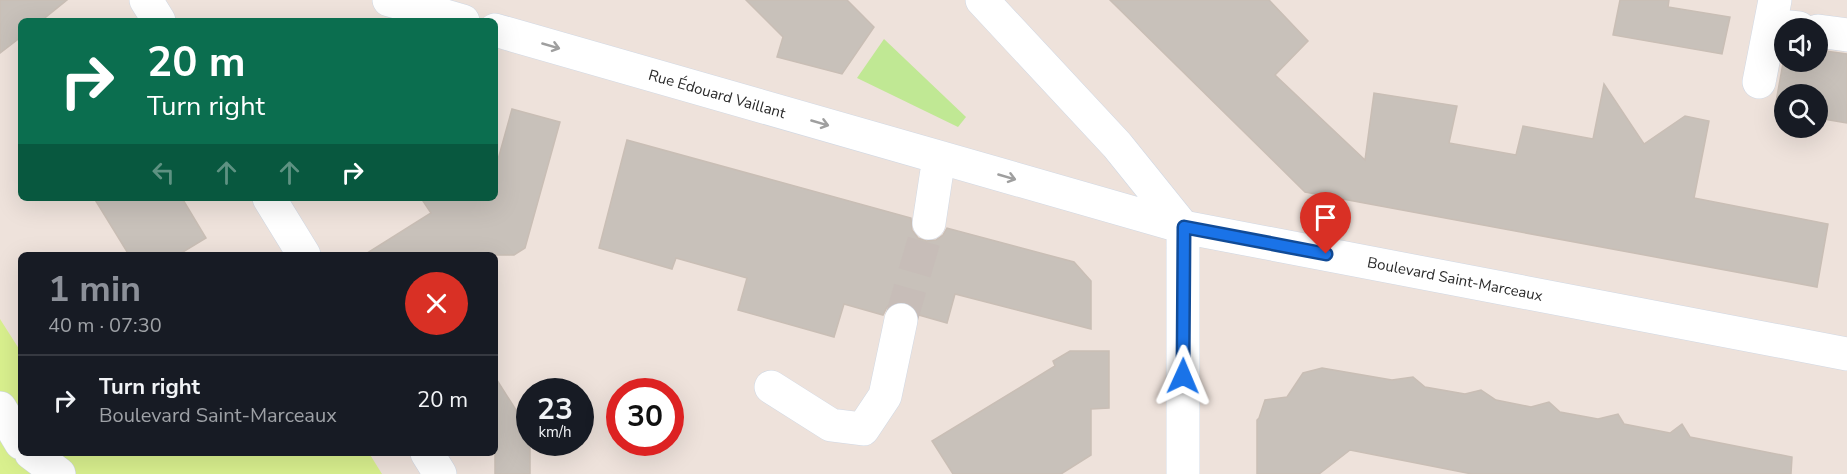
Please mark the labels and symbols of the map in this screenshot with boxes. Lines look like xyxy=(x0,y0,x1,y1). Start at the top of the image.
one-way arrow xyxy=(541,41,560,52)
street label: Rue Édouard Vaillant xyxy=(646,65,789,123)
one-way arrow xyxy=(810,118,829,129)
one-way arrow xyxy=(997,171,1016,183)
pin xyxy=(1300,192,1351,254)
street label: Boulevard Saint-Marceaux xyxy=(1366,252,1545,306)
position arrow xyxy=(1151,344,1215,408)
speed limit sign: 30 xyxy=(606,378,684,456)

